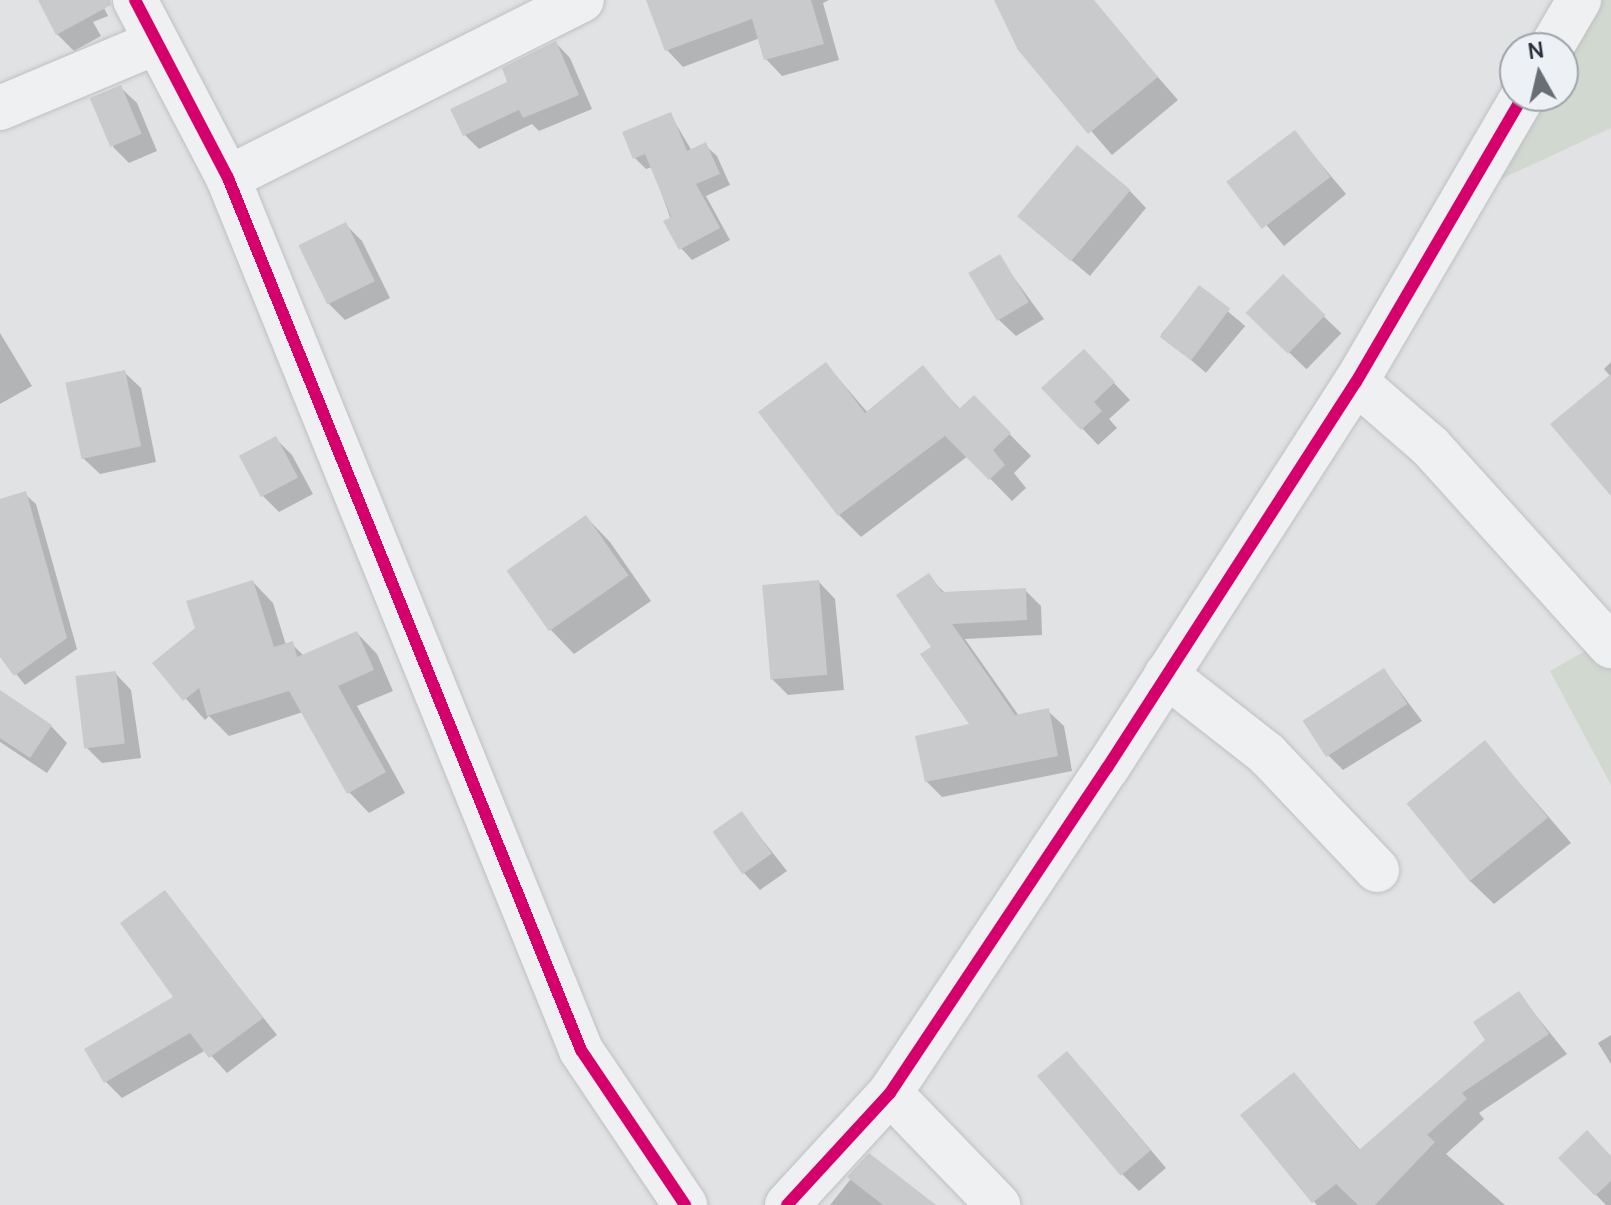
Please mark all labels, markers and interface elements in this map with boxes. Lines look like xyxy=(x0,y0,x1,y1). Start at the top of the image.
north arrow xyxy=(1499,32,1579,112)
text: N xyxy=(1526,34,1546,66)

